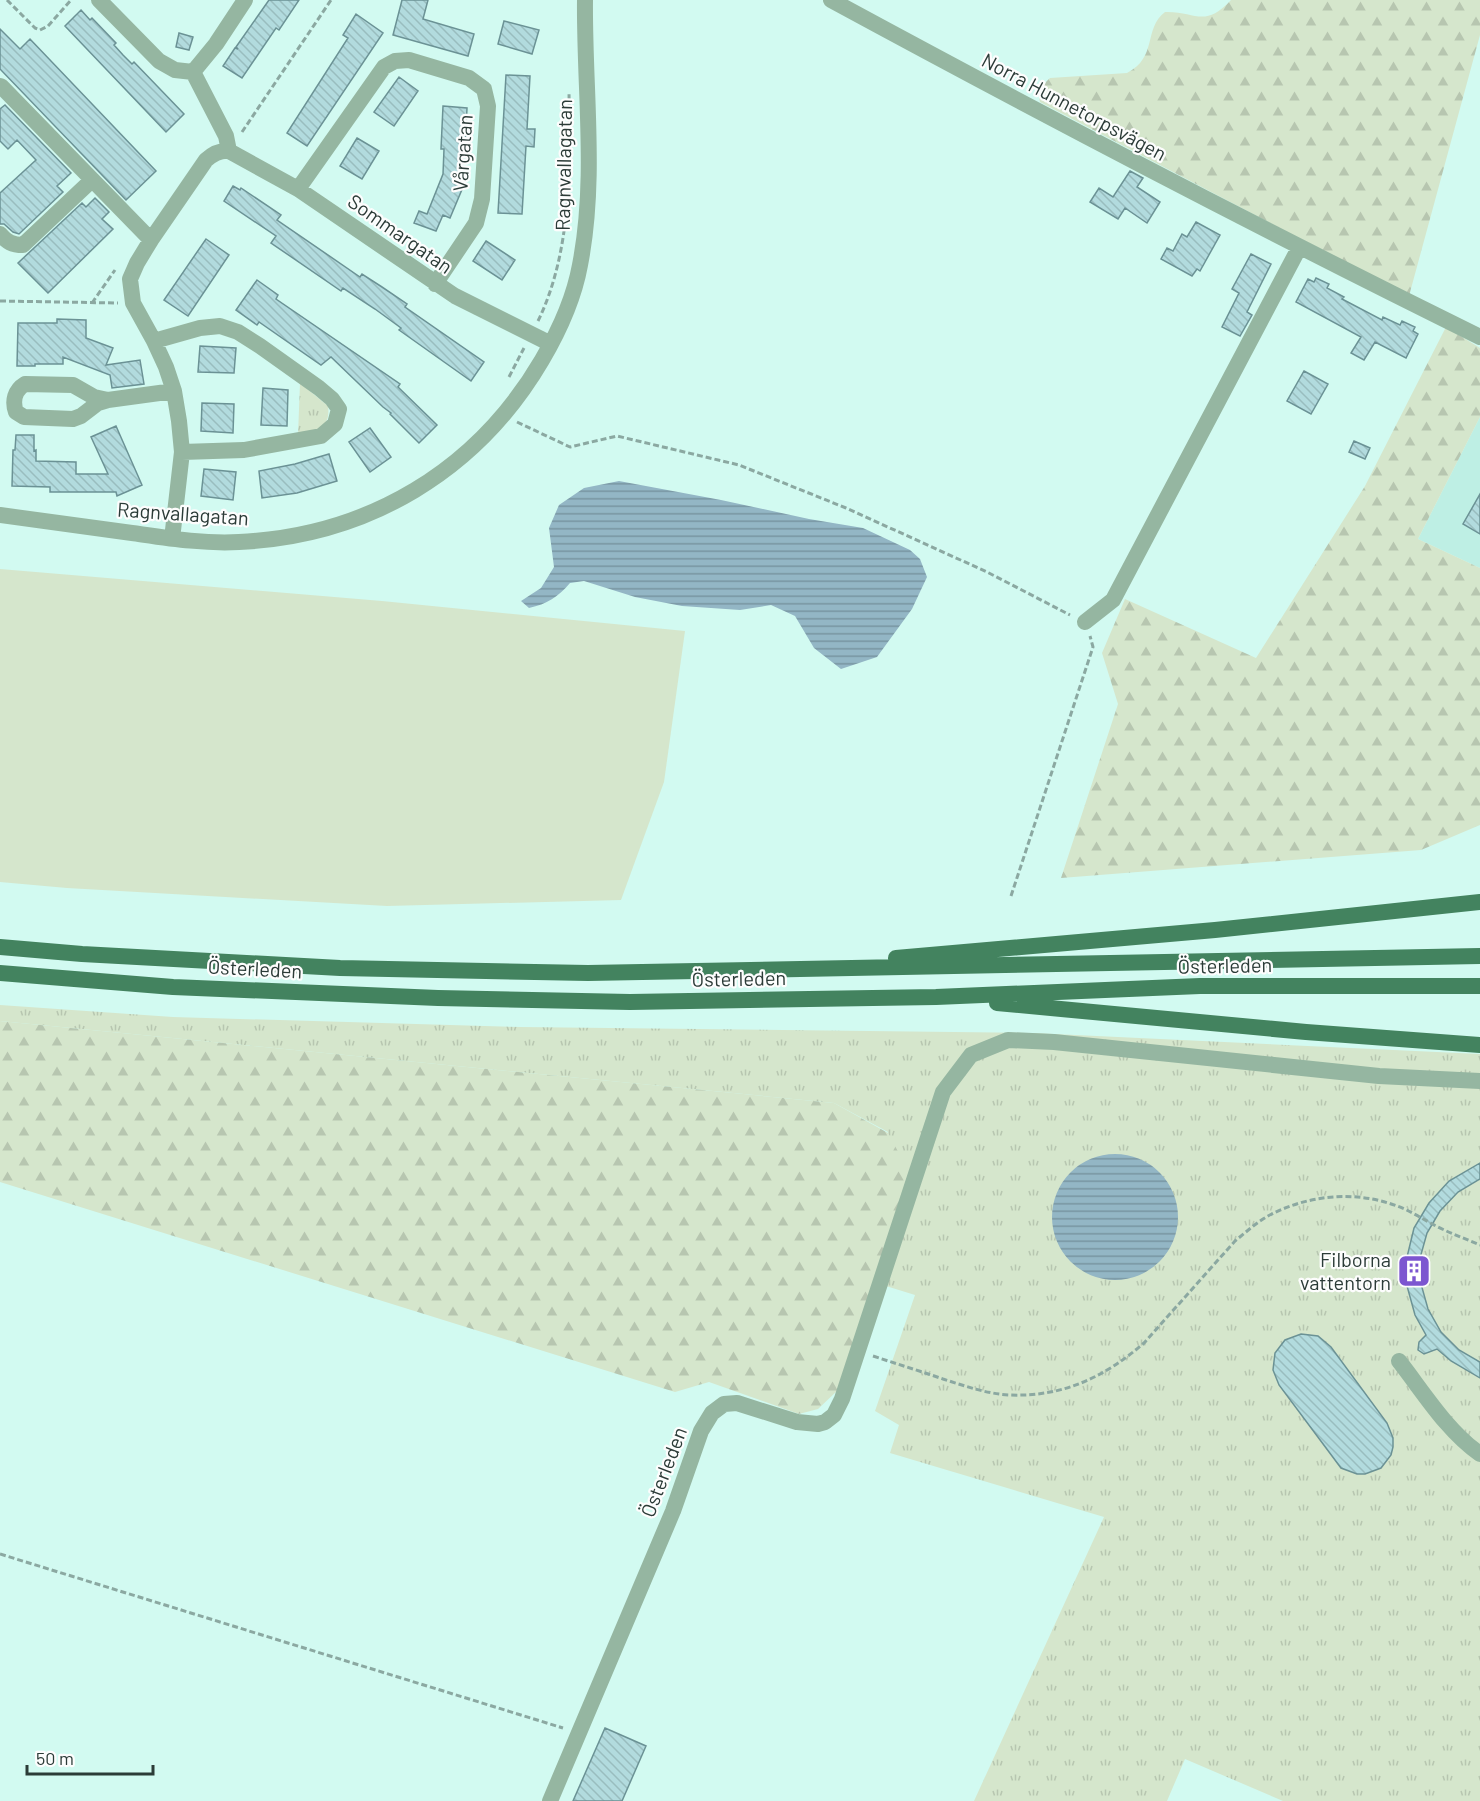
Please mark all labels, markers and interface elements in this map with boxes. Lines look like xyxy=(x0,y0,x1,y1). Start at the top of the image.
street label: Norra Hunnetorpsvägen xyxy=(978,47,1171,165)
street label: Ragnvallagatan xyxy=(550,99,576,231)
street label: Vårgatan xyxy=(447,114,477,192)
street label: Sommargatan xyxy=(344,188,457,278)
street label: Ragnvallagatan xyxy=(116,496,250,530)
street label: Österleden xyxy=(1177,952,1272,978)
street label: Österleden xyxy=(207,954,303,982)
street label: Österleden xyxy=(691,965,786,991)
place label: Filborna vattentorn xyxy=(1300,1247,1391,1294)
building icon: Filborna vattentorn xyxy=(1396,1253,1432,1289)
street label: Österleden xyxy=(635,1423,691,1520)
scale bar xyxy=(27,1738,153,1776)
text: 50 m xyxy=(36,1747,74,1769)

